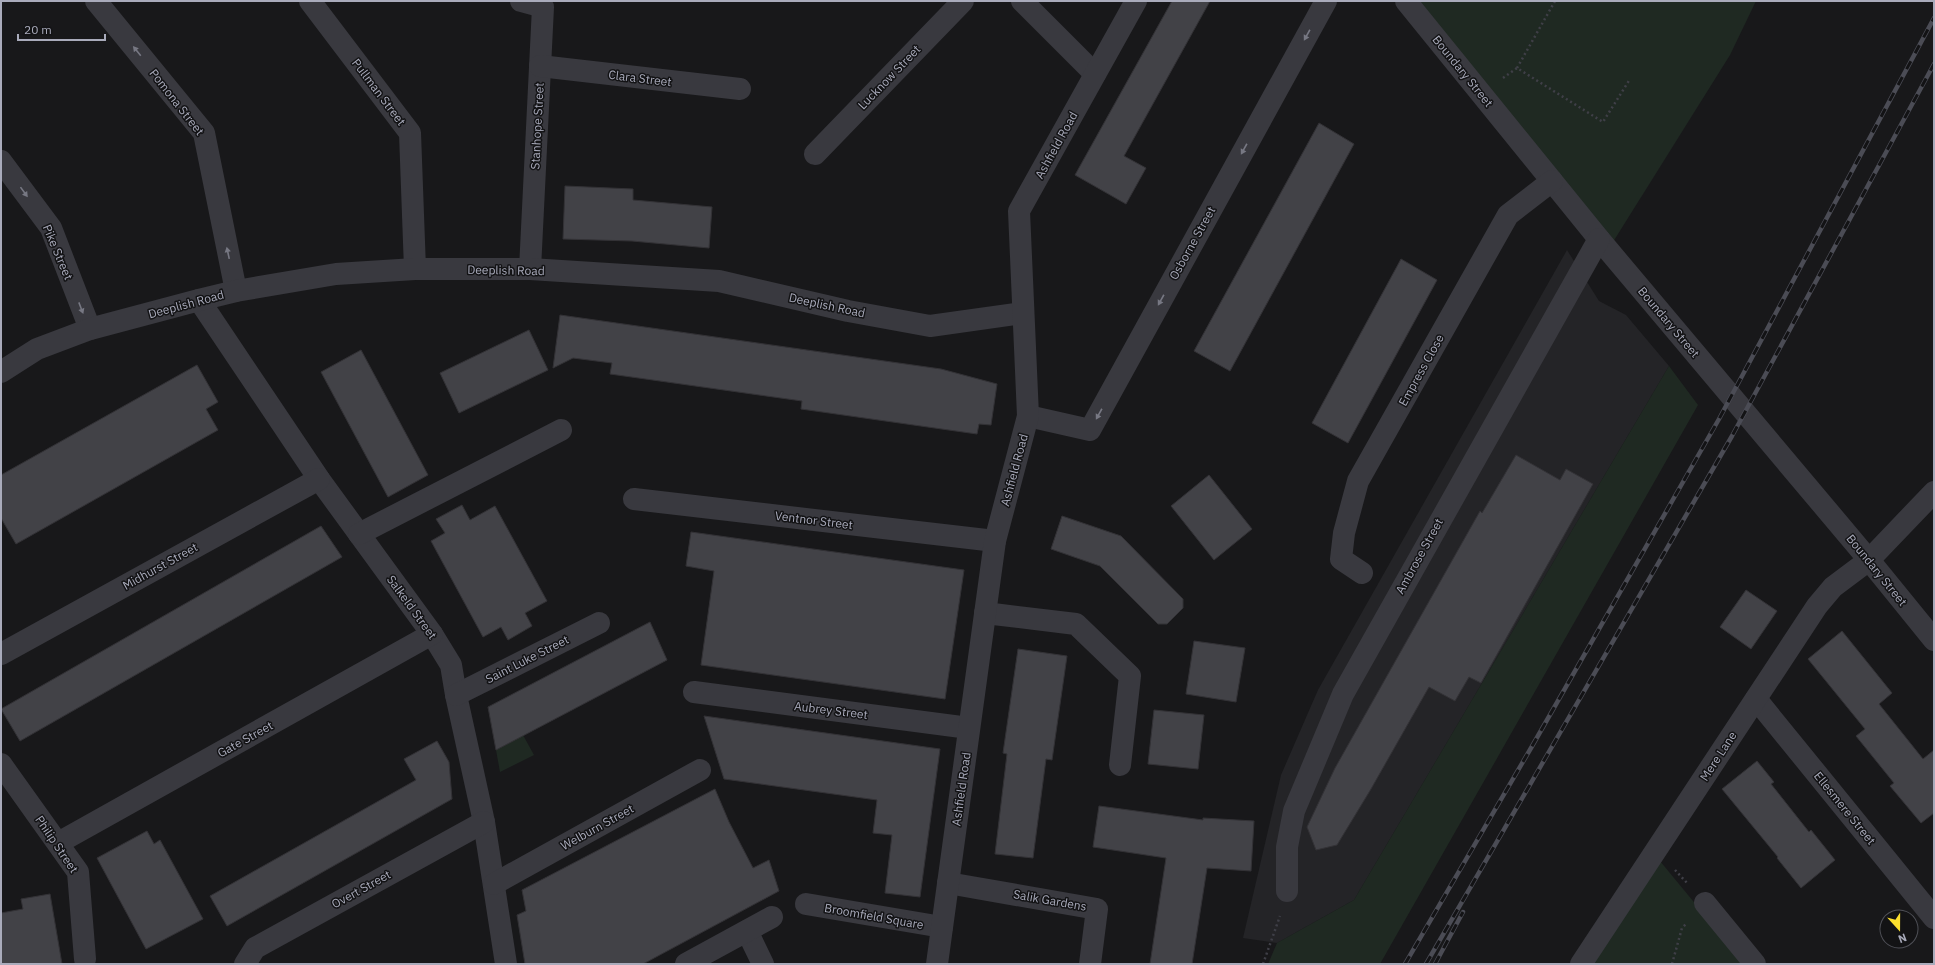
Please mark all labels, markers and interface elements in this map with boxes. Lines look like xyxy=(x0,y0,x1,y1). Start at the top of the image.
scale bar xyxy=(18,16,105,42)
text: 20 m xyxy=(24,22,52,37)
one-way arrow xyxy=(1304,29,1310,41)
street label: Boundary Street xyxy=(1430,32,1496,110)
street label: Lucknow Street xyxy=(855,42,923,112)
one-way arrow xyxy=(132,46,141,57)
street label: Pullman Street xyxy=(349,56,409,128)
street label: Pomona Street xyxy=(146,66,208,138)
street label: Clara Street xyxy=(608,67,672,89)
street label: Stanhope Street xyxy=(527,82,547,170)
street label: Ashfield Road xyxy=(1031,109,1081,181)
one-way arrow xyxy=(1241,143,1248,155)
one-way arrow xyxy=(20,187,28,197)
street label: Osborne Street xyxy=(1166,204,1218,282)
street label: Pike Street xyxy=(40,222,76,282)
one-way arrow xyxy=(225,247,231,259)
street label: Deeplish Road xyxy=(467,262,545,278)
street label: Boundary Street xyxy=(1635,284,1703,360)
street label: Deeplish Road xyxy=(147,287,225,321)
street label: Deeplish Road xyxy=(788,290,866,320)
one-way arrow xyxy=(1158,294,1165,306)
one-way arrow xyxy=(79,302,85,314)
street label: Empress Close xyxy=(1395,331,1447,408)
one-way arrow xyxy=(1095,408,1102,420)
street label: Ashfield Road xyxy=(997,432,1031,508)
street label: Ventnor Street xyxy=(774,508,854,532)
street label: Ambrose Street xyxy=(1392,515,1446,597)
street label: Boundary Street xyxy=(1844,531,1910,609)
street label: Midhurst Street xyxy=(120,539,200,593)
street label: Salkeld Street xyxy=(384,572,440,642)
street label: Saint Luke Street xyxy=(483,632,571,686)
street label: Aubrey Street xyxy=(793,698,869,722)
street label: Gate Street xyxy=(215,718,275,760)
street label: Mere Lane xyxy=(1696,728,1740,784)
street label: Ashfield Road xyxy=(948,751,974,827)
street label: Ellesmere Street xyxy=(1811,768,1879,848)
street label: Welburn Street xyxy=(558,801,636,853)
street label: Philip Street xyxy=(32,812,82,876)
street label: Overt Street xyxy=(329,867,393,911)
street label: Salik Gardens xyxy=(1012,886,1088,914)
street label: Broomfield Square xyxy=(823,900,925,932)
north arrow xyxy=(1879,909,1919,949)
text: N xyxy=(1896,930,1909,946)

